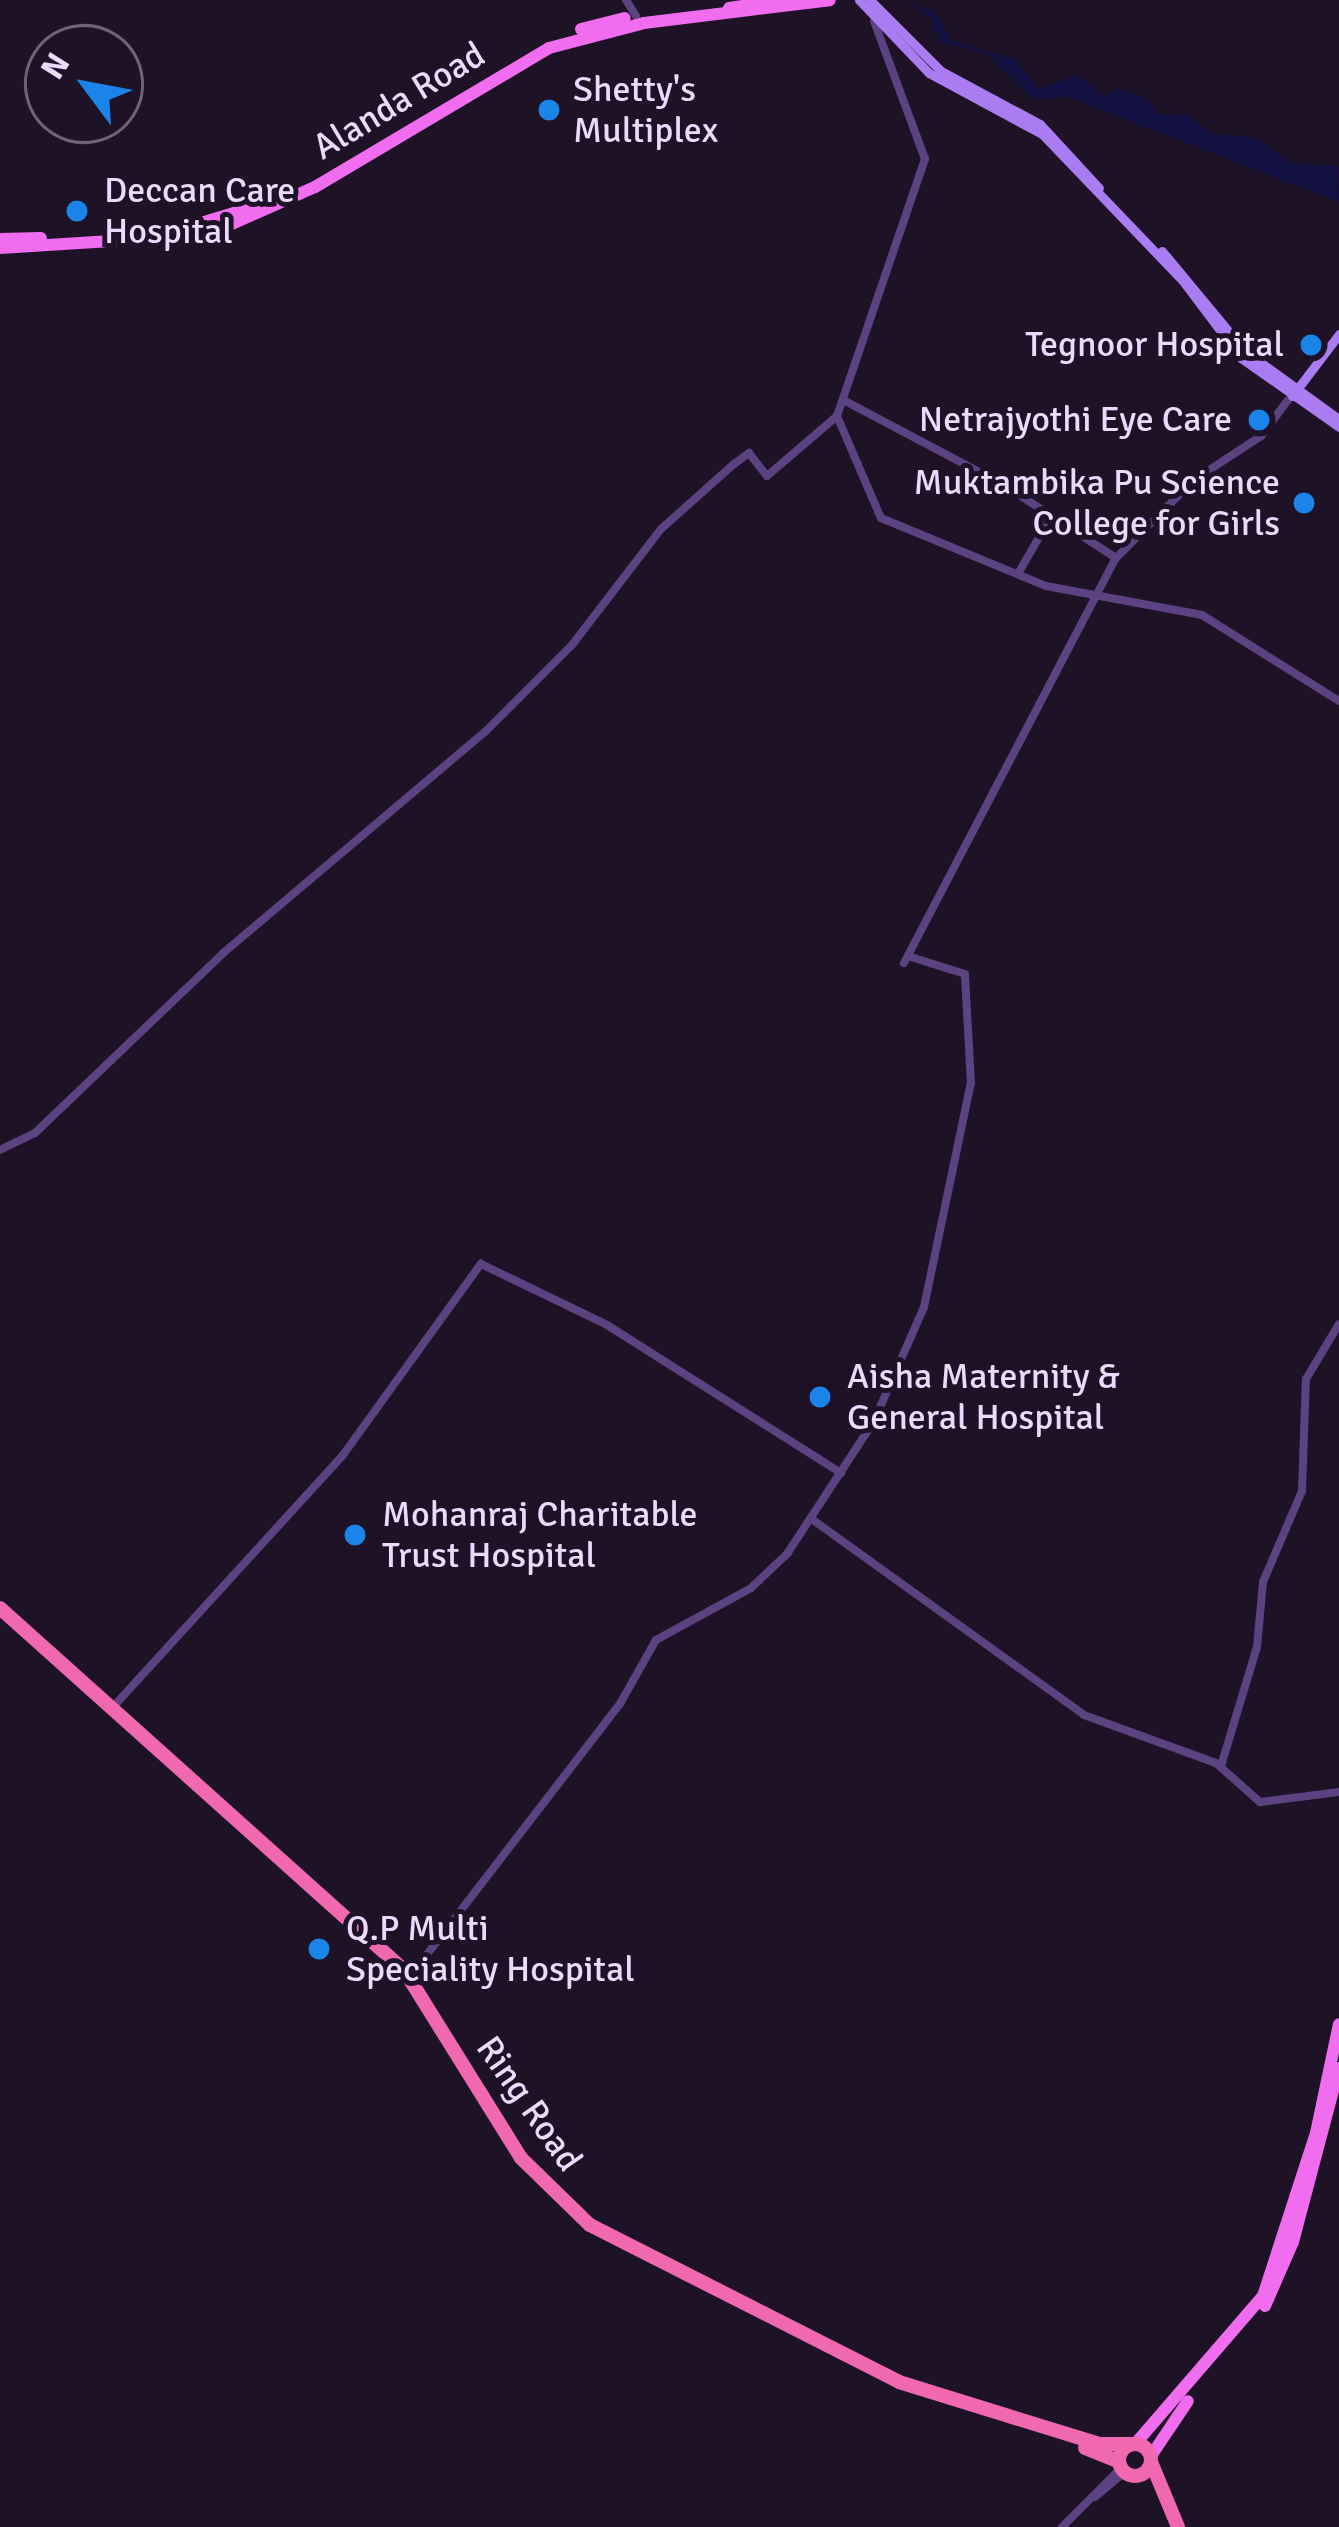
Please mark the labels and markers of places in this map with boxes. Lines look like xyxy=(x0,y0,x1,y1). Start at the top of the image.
place label: Shetty's Multiplex xyxy=(573,67,718,152)
marker: Shetty's Multiplex xyxy=(536,97,562,123)
place label: Deccan Care Hospital xyxy=(104,168,295,253)
marker: Deccan Care Hospital xyxy=(61,195,93,227)
place label: Tegnoor Hospital xyxy=(1025,323,1284,367)
marker: Tegnoor Hospital xyxy=(1295,329,1327,361)
place label: Netrajyothi Eye Care xyxy=(919,398,1232,442)
marker: Netrajyothi Eye Care xyxy=(1243,404,1275,436)
place label: Muktambika Pu Science College for Girls xyxy=(914,460,1280,545)
marker: Muktambika Pu Science College for Girls xyxy=(1291,490,1317,516)
place label: Aisha Maternity & General Hospital xyxy=(847,1354,1120,1439)
marker: Aisha Maternity & General Hospital xyxy=(804,1381,836,1413)
place label: Mohanraj Charitable Trust Hospital xyxy=(382,1492,698,1577)
marker: Mohanraj Charitable Trust Hospital xyxy=(339,1519,371,1551)
place label: Q.P Multi Speciality Hospital xyxy=(346,1906,635,1991)
marker: Q.P Multi Speciality Hospital xyxy=(303,1933,335,1965)

